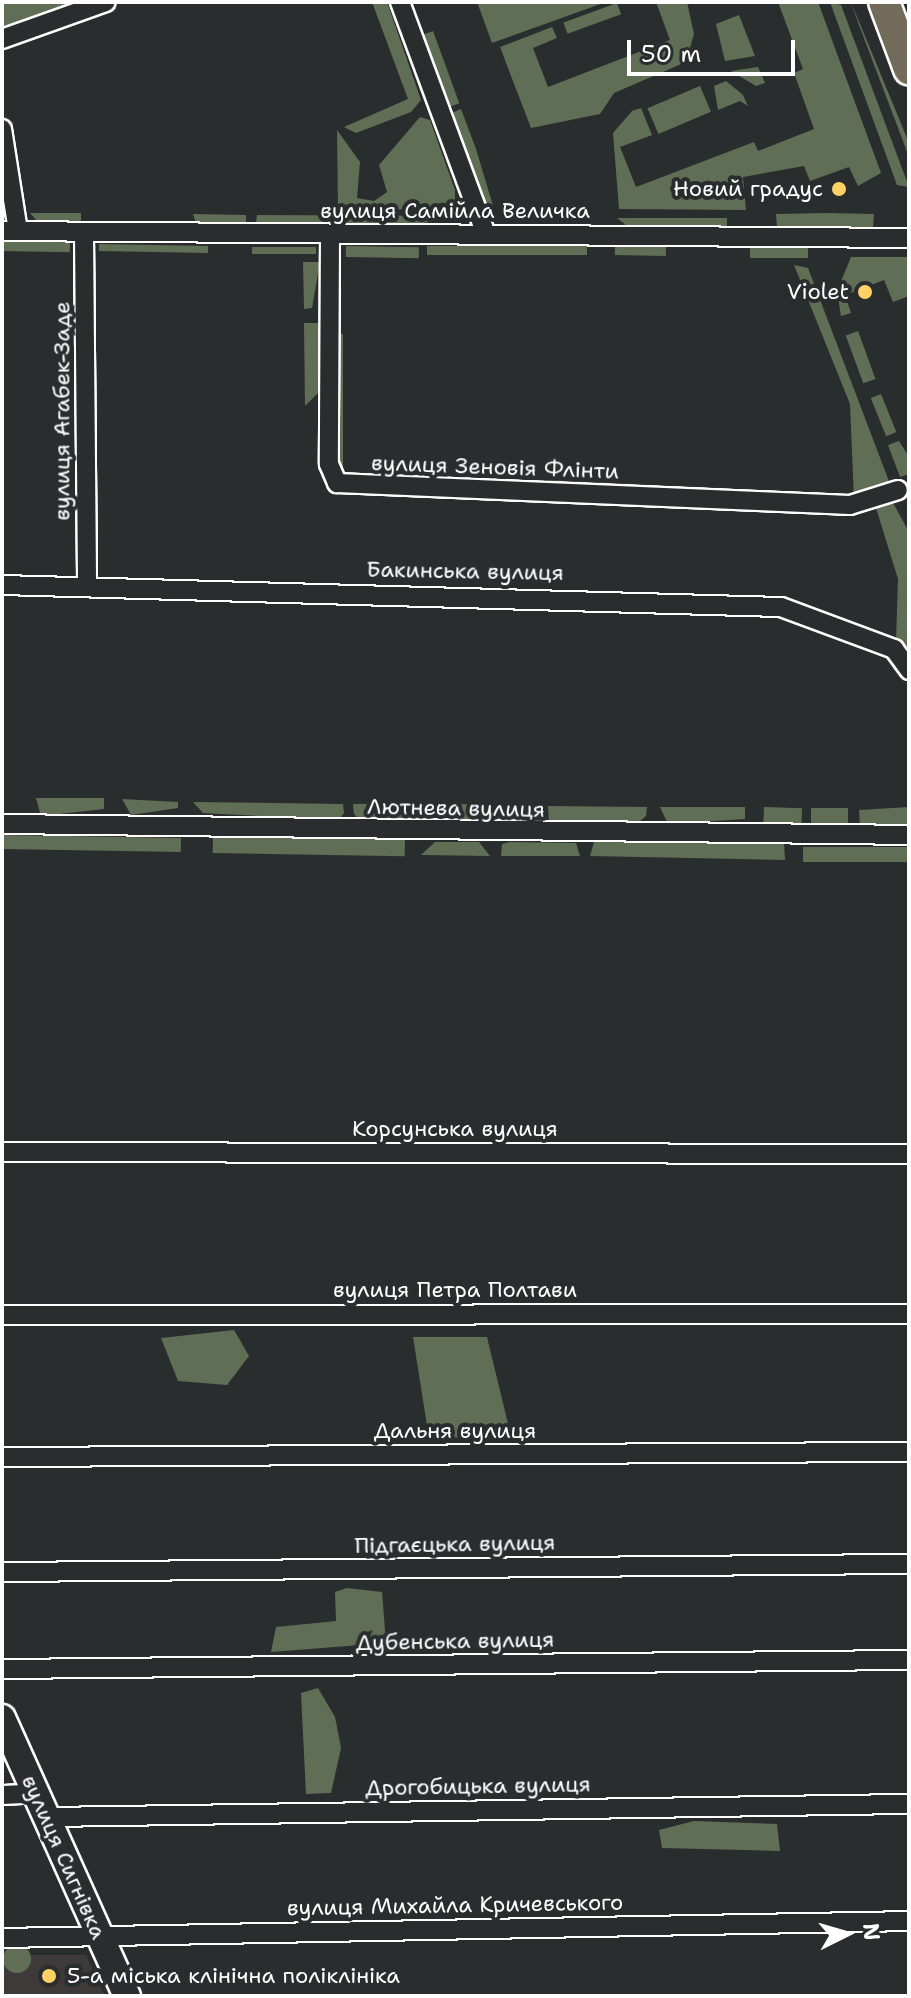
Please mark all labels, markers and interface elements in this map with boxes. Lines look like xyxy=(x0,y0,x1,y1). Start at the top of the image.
scale bar xyxy=(631,24,799,74)
text: 50 m xyxy=(641,38,701,70)
place label: Новий градус xyxy=(673,176,823,202)
marker: Новий градус xyxy=(830,180,848,198)
street label: вулиця Самійла Величка xyxy=(320,198,590,224)
place label: Violet xyxy=(787,279,849,305)
marker: Violet xyxy=(856,283,874,301)
street label: вулиця Агабек-Заде xyxy=(49,301,75,521)
street label: вулиця Зеновія Флінти xyxy=(371,449,619,485)
street label: Бакинська вулиця xyxy=(366,556,564,586)
street label: Лютнева вулиця xyxy=(367,793,545,823)
street label: Корсунська вулиця xyxy=(352,1116,558,1142)
street label: вулиця Петра Полтави xyxy=(333,1277,577,1303)
street label: Дальня вулиця xyxy=(374,1418,536,1444)
street label: Підгаєцька вулиця xyxy=(354,1529,556,1559)
street label: Дубенська вулиця xyxy=(355,1626,555,1656)
street label: вулиця Сигнівка xyxy=(16,1771,112,1943)
street label: Дрогобицька вулиця xyxy=(365,1771,591,1801)
street label: вулиця Михайла Кричевського xyxy=(287,1889,623,1921)
north arrow xyxy=(807,1894,887,1974)
text: N xyxy=(856,1922,887,1942)
place label: 5-а міська клінічна поліклініка xyxy=(67,1963,400,1989)
marker: 5-а міська клінічна поліклініка xyxy=(38,1965,60,1987)

